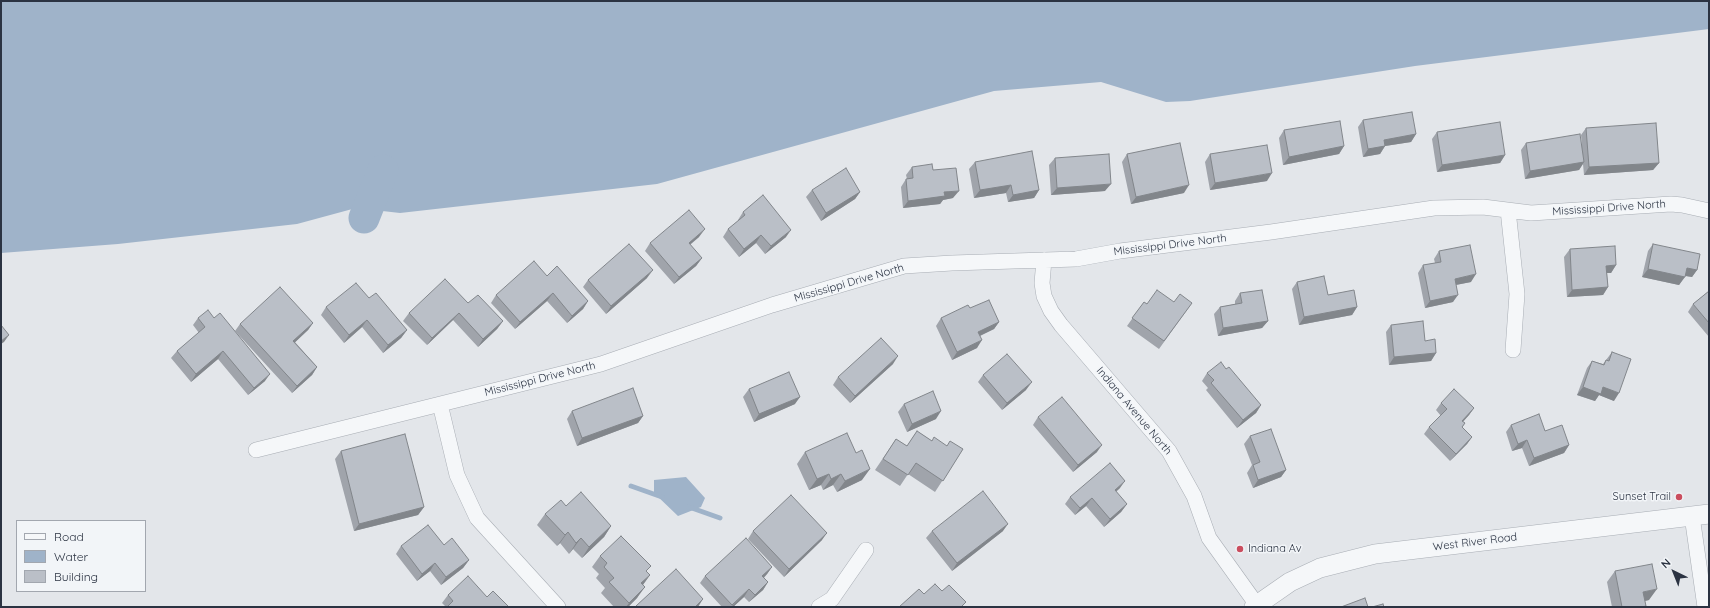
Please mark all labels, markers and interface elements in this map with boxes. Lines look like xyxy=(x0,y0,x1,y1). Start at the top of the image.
street label: Mississippi Drive North xyxy=(1552,197,1666,219)
street label: Mississippi Drive North xyxy=(1113,232,1227,258)
street label: Mississippi Drive North xyxy=(792,261,906,305)
street label: Mississippi Drive North xyxy=(483,359,597,399)
street label: Indiana Avenue North xyxy=(1093,365,1175,457)
place label: Sunset Trail xyxy=(1612,490,1671,504)
marker: Sunset Trail xyxy=(1674,492,1684,502)
legend xyxy=(16,520,146,592)
text: Road xyxy=(54,529,84,544)
street label: West River Road xyxy=(1432,530,1518,554)
place label: Indiana Av xyxy=(1248,542,1301,556)
marker: Indiana Av xyxy=(1235,544,1245,554)
text: Water xyxy=(54,549,88,564)
north arrow xyxy=(1654,552,1694,592)
text: N xyxy=(1658,555,1674,571)
text: Building xyxy=(54,569,98,584)

